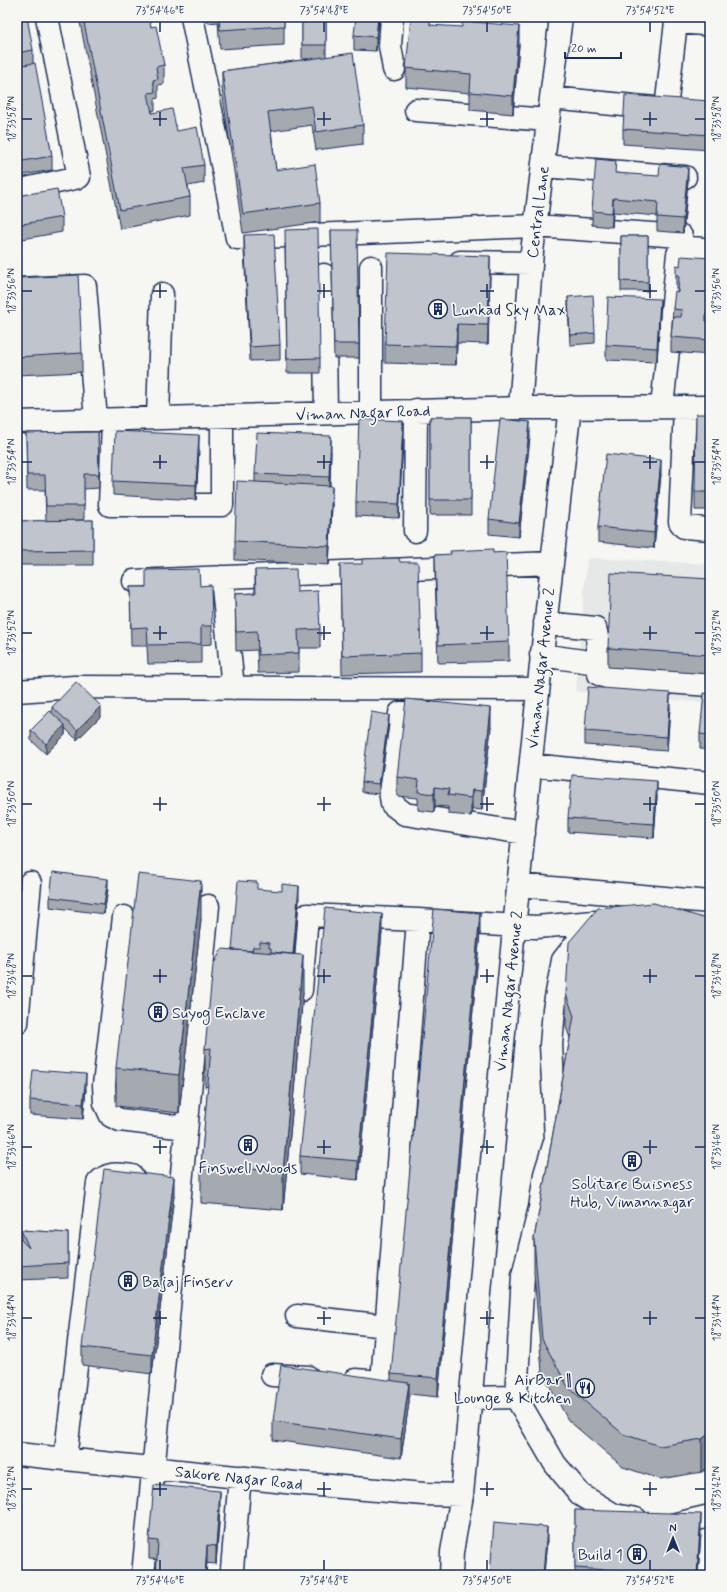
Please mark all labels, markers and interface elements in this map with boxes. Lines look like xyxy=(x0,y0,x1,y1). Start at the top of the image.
text: 73°54'46"E xyxy=(136,4,185,18)
text: 73°54'48"E xyxy=(300,4,348,18)
text: 73°54'50"E xyxy=(462,4,512,18)
text: 73°54'52"E xyxy=(626,4,674,18)
scale bar xyxy=(565,34,621,60)
text: 20 m xyxy=(571,41,597,57)
text: 18°33'58"N xyxy=(5,96,19,142)
text: 18°33'58"N xyxy=(710,96,724,142)
street label: Central Lane xyxy=(522,165,555,260)
text: 18°33'56"N xyxy=(5,268,19,314)
text: 18°33'56"N xyxy=(710,268,724,314)
building icon: Lunkad Sky Max xyxy=(427,298,449,320)
place label: Lunkad Sky Max xyxy=(452,300,565,321)
street label: Viman Nagar Road xyxy=(295,401,431,427)
text: 18°33'54"N xyxy=(5,438,19,485)
text: 18°33'54"N xyxy=(710,438,724,485)
street label: Viman Nagar Avenue 2 xyxy=(523,587,561,750)
text: 18°33'52"N xyxy=(5,610,19,656)
text: 18°33'52"N xyxy=(710,610,724,656)
text: 18°33'50"N xyxy=(5,781,19,827)
text: 18°33'50"N xyxy=(710,781,724,827)
street label: Viman Nagar Avenue 2 xyxy=(491,910,529,1073)
text: 18°33'48"N xyxy=(5,953,19,999)
text: 18°33'48"N xyxy=(710,953,724,999)
building icon: Suyog Enclave xyxy=(147,1001,169,1023)
place label: Suyog Enclave xyxy=(172,1003,266,1025)
text: 18°33'46"N xyxy=(5,1124,19,1170)
text: 18°33'46"N xyxy=(710,1124,724,1170)
building icon: Finswell Woods xyxy=(237,1134,259,1156)
building icon: Solitare Buisness Hub, Vimannagar xyxy=(621,1150,643,1172)
place label: Finswell Woods xyxy=(199,1158,297,1179)
place label: Solitare Buisness Hub, Vimannagar xyxy=(570,1174,694,1213)
building icon: Bajaj Finserv xyxy=(117,1270,139,1292)
place label: Bajaj Finserv xyxy=(142,1272,233,1293)
text: 18°33'44"N xyxy=(5,1294,19,1341)
text: 18°33'44"N xyxy=(710,1294,724,1341)
place label: AirBar || Lounge & Kitchen xyxy=(454,1370,572,1410)
restaurant icon: AirBar || Lounge & Kitchen xyxy=(574,1377,596,1399)
street label: Sakore Nagar Road xyxy=(174,1461,304,1497)
text: 18°33'42"N xyxy=(5,1466,19,1512)
text: 18°33'42"N xyxy=(710,1466,724,1512)
north arrow xyxy=(653,1518,693,1558)
text: N xyxy=(669,1522,677,1536)
building icon: Build 1 xyxy=(626,1543,648,1565)
place label: Build 1 xyxy=(578,1545,623,1566)
text: 73°54'46"E xyxy=(136,1574,185,1588)
text: 73°54'48"E xyxy=(300,1574,348,1588)
text: 73°54'50"E xyxy=(462,1574,512,1588)
text: 73°54'52"E xyxy=(626,1574,674,1588)

